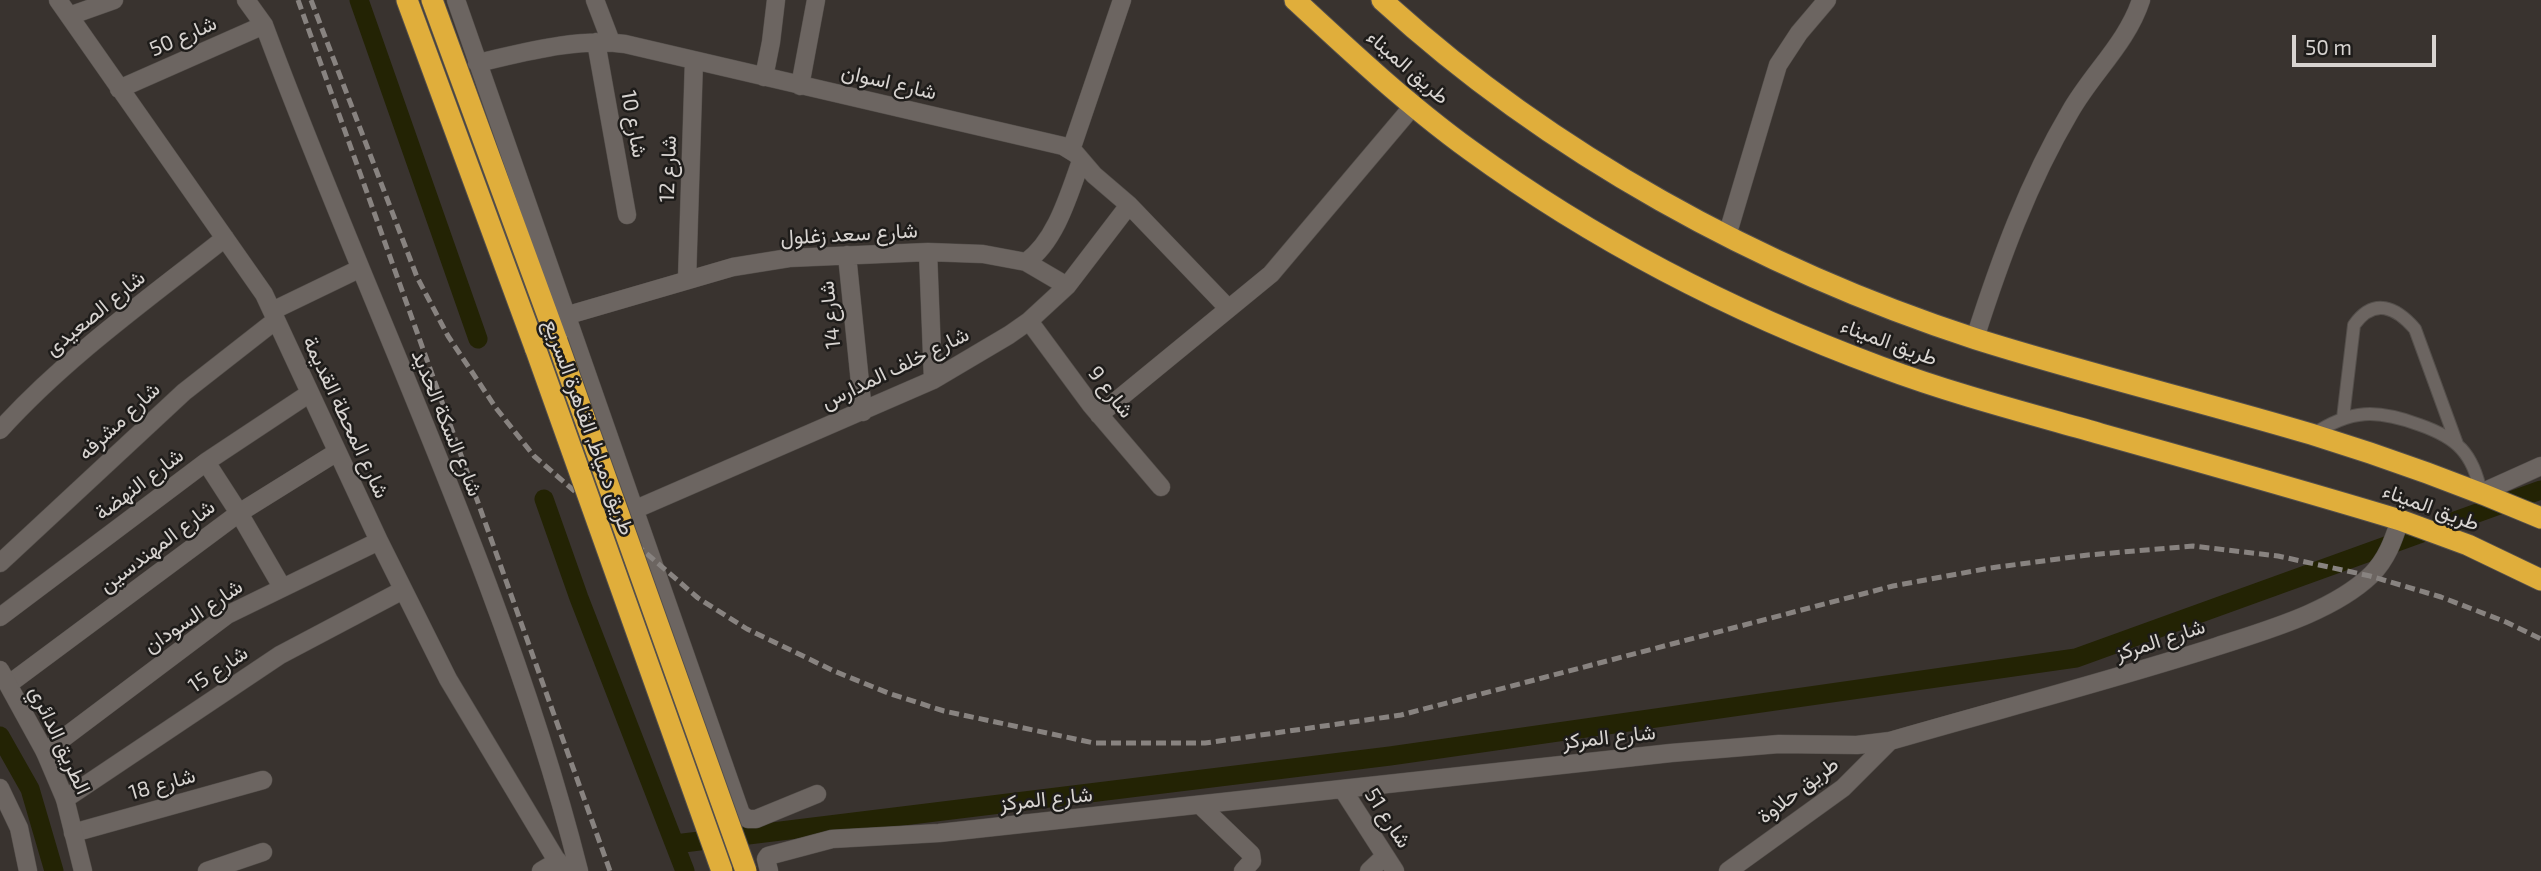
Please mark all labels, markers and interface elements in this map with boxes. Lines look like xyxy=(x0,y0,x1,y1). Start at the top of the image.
street label: شارع 50 xyxy=(146,10,220,62)
scale bar xyxy=(2296,21,2440,65)
street label: طريق الميناء xyxy=(1362,24,1454,110)
text: 50 m xyxy=(2305,34,2352,59)
street label: شارع اسوان xyxy=(839,59,939,105)
street label: شارع 10 xyxy=(616,88,652,160)
street label: شارع 12 xyxy=(654,135,682,203)
street label: شارع سعد زغلول xyxy=(780,218,918,250)
street label: شارع الصعيدى xyxy=(40,265,150,361)
street label: شارع 14 xyxy=(814,280,846,350)
street label: طريق الميناء xyxy=(1837,313,1941,371)
street label: طريق دمياط, القاهرة السريع xyxy=(538,316,640,538)
street label: شارع خلف المدارس xyxy=(817,321,973,415)
street label: شارع المحطة القديمة xyxy=(297,332,395,502)
street label: شارع السكة الحديد xyxy=(406,346,488,500)
street label: شارع 9 xyxy=(1083,361,1139,423)
street label: شارع مشرفه xyxy=(73,377,165,465)
street label: شارع النهضة xyxy=(90,443,188,525)
street label: طريق الميناء xyxy=(2379,478,2483,536)
street label: شارع المهندسين xyxy=(94,494,220,598)
street label: شارع السودان xyxy=(139,574,247,658)
street label: شارع المركز xyxy=(2112,614,2208,666)
street label: شارع 15 xyxy=(183,640,253,698)
street label: الطريق الدائري xyxy=(24,682,96,798)
street label: شارع المركز xyxy=(1561,720,1657,754)
street label: طريق حلاوة xyxy=(1752,751,1844,829)
street label: شارع 18 xyxy=(126,763,198,805)
street label: شارع المركز xyxy=(998,782,1094,816)
street label: شارع 51 xyxy=(1359,783,1417,853)

